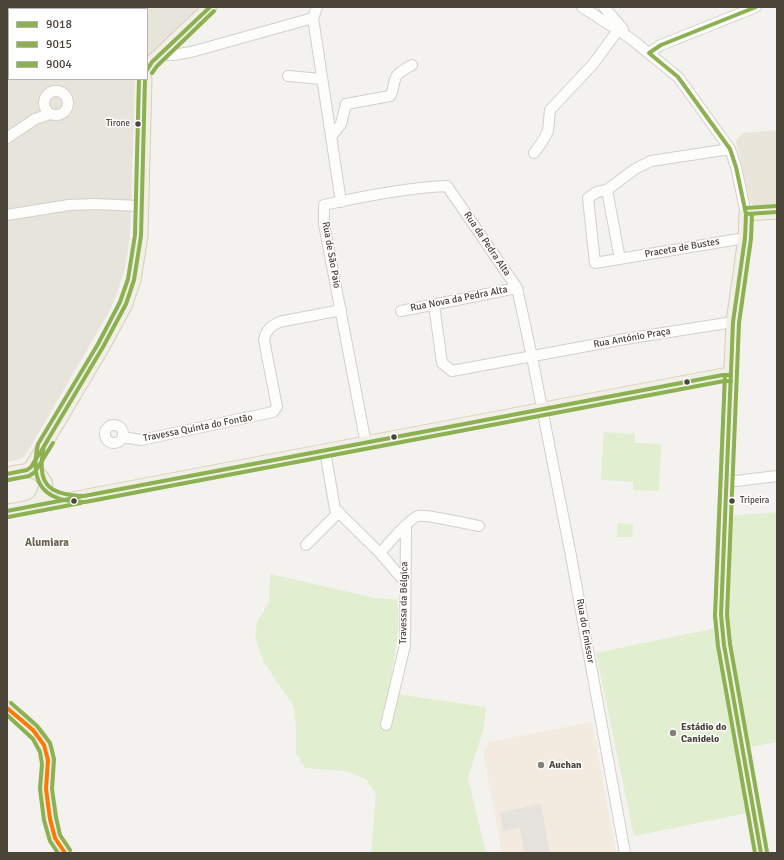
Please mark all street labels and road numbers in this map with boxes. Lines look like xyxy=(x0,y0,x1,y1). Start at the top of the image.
street label: Rua da Pedra Alta xyxy=(461,210,513,278)
street label: Rua de São Paio xyxy=(319,221,343,289)
street label: Praceta de Bustes xyxy=(644,236,720,260)
street label: Rua Nova da Pedra Alta xyxy=(409,284,509,314)
street label: Rua António Praça xyxy=(592,325,672,351)
street label: Travessa Quinta do Fontão xyxy=(142,411,254,445)
street label: Travessa da Bélgica xyxy=(397,562,411,644)
street label: Rua do Emissor xyxy=(573,598,597,664)

